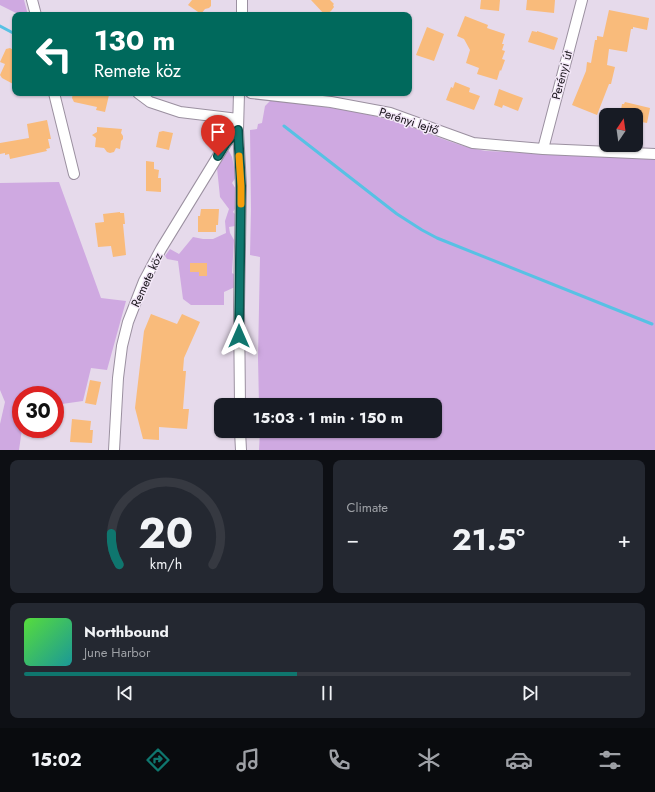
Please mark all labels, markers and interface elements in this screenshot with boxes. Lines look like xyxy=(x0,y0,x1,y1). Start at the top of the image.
text: 130 m xyxy=(94,20,176,61)
icon: left xyxy=(28,28,80,80)
street label: Perényi út xyxy=(547,48,577,101)
text: Remete köz xyxy=(94,58,181,84)
street label: Perényi lejtő xyxy=(377,103,442,139)
north arrow xyxy=(599,108,643,152)
map controls xyxy=(599,108,643,152)
pin xyxy=(201,115,235,156)
icon: arrive xyxy=(207,121,229,143)
street label: Remete köz xyxy=(127,249,168,310)
position arrow xyxy=(218,315,260,357)
speed limit sign: 30 xyxy=(12,386,64,438)
text: 15:03 · 1 min · 150 m xyxy=(253,407,403,429)
text: Climate xyxy=(347,498,388,517)
text: 20 xyxy=(139,502,194,563)
text: 21.5° xyxy=(452,518,525,561)
text: − xyxy=(347,523,359,555)
text: + xyxy=(617,523,631,555)
text: km/h xyxy=(150,553,182,573)
text: Northbound xyxy=(84,621,169,643)
text: June Harbor xyxy=(84,643,150,662)
icon: previous xyxy=(114,682,136,704)
icon: pause xyxy=(316,682,338,704)
icon: next xyxy=(519,682,541,704)
icon: directions xyxy=(144,746,172,774)
icon: music xyxy=(234,746,262,774)
icon: phone xyxy=(325,746,353,774)
icon: climate xyxy=(415,746,443,774)
icon: car xyxy=(505,746,533,774)
icon: filters xyxy=(596,746,624,774)
text: 15:02 xyxy=(31,747,81,773)

